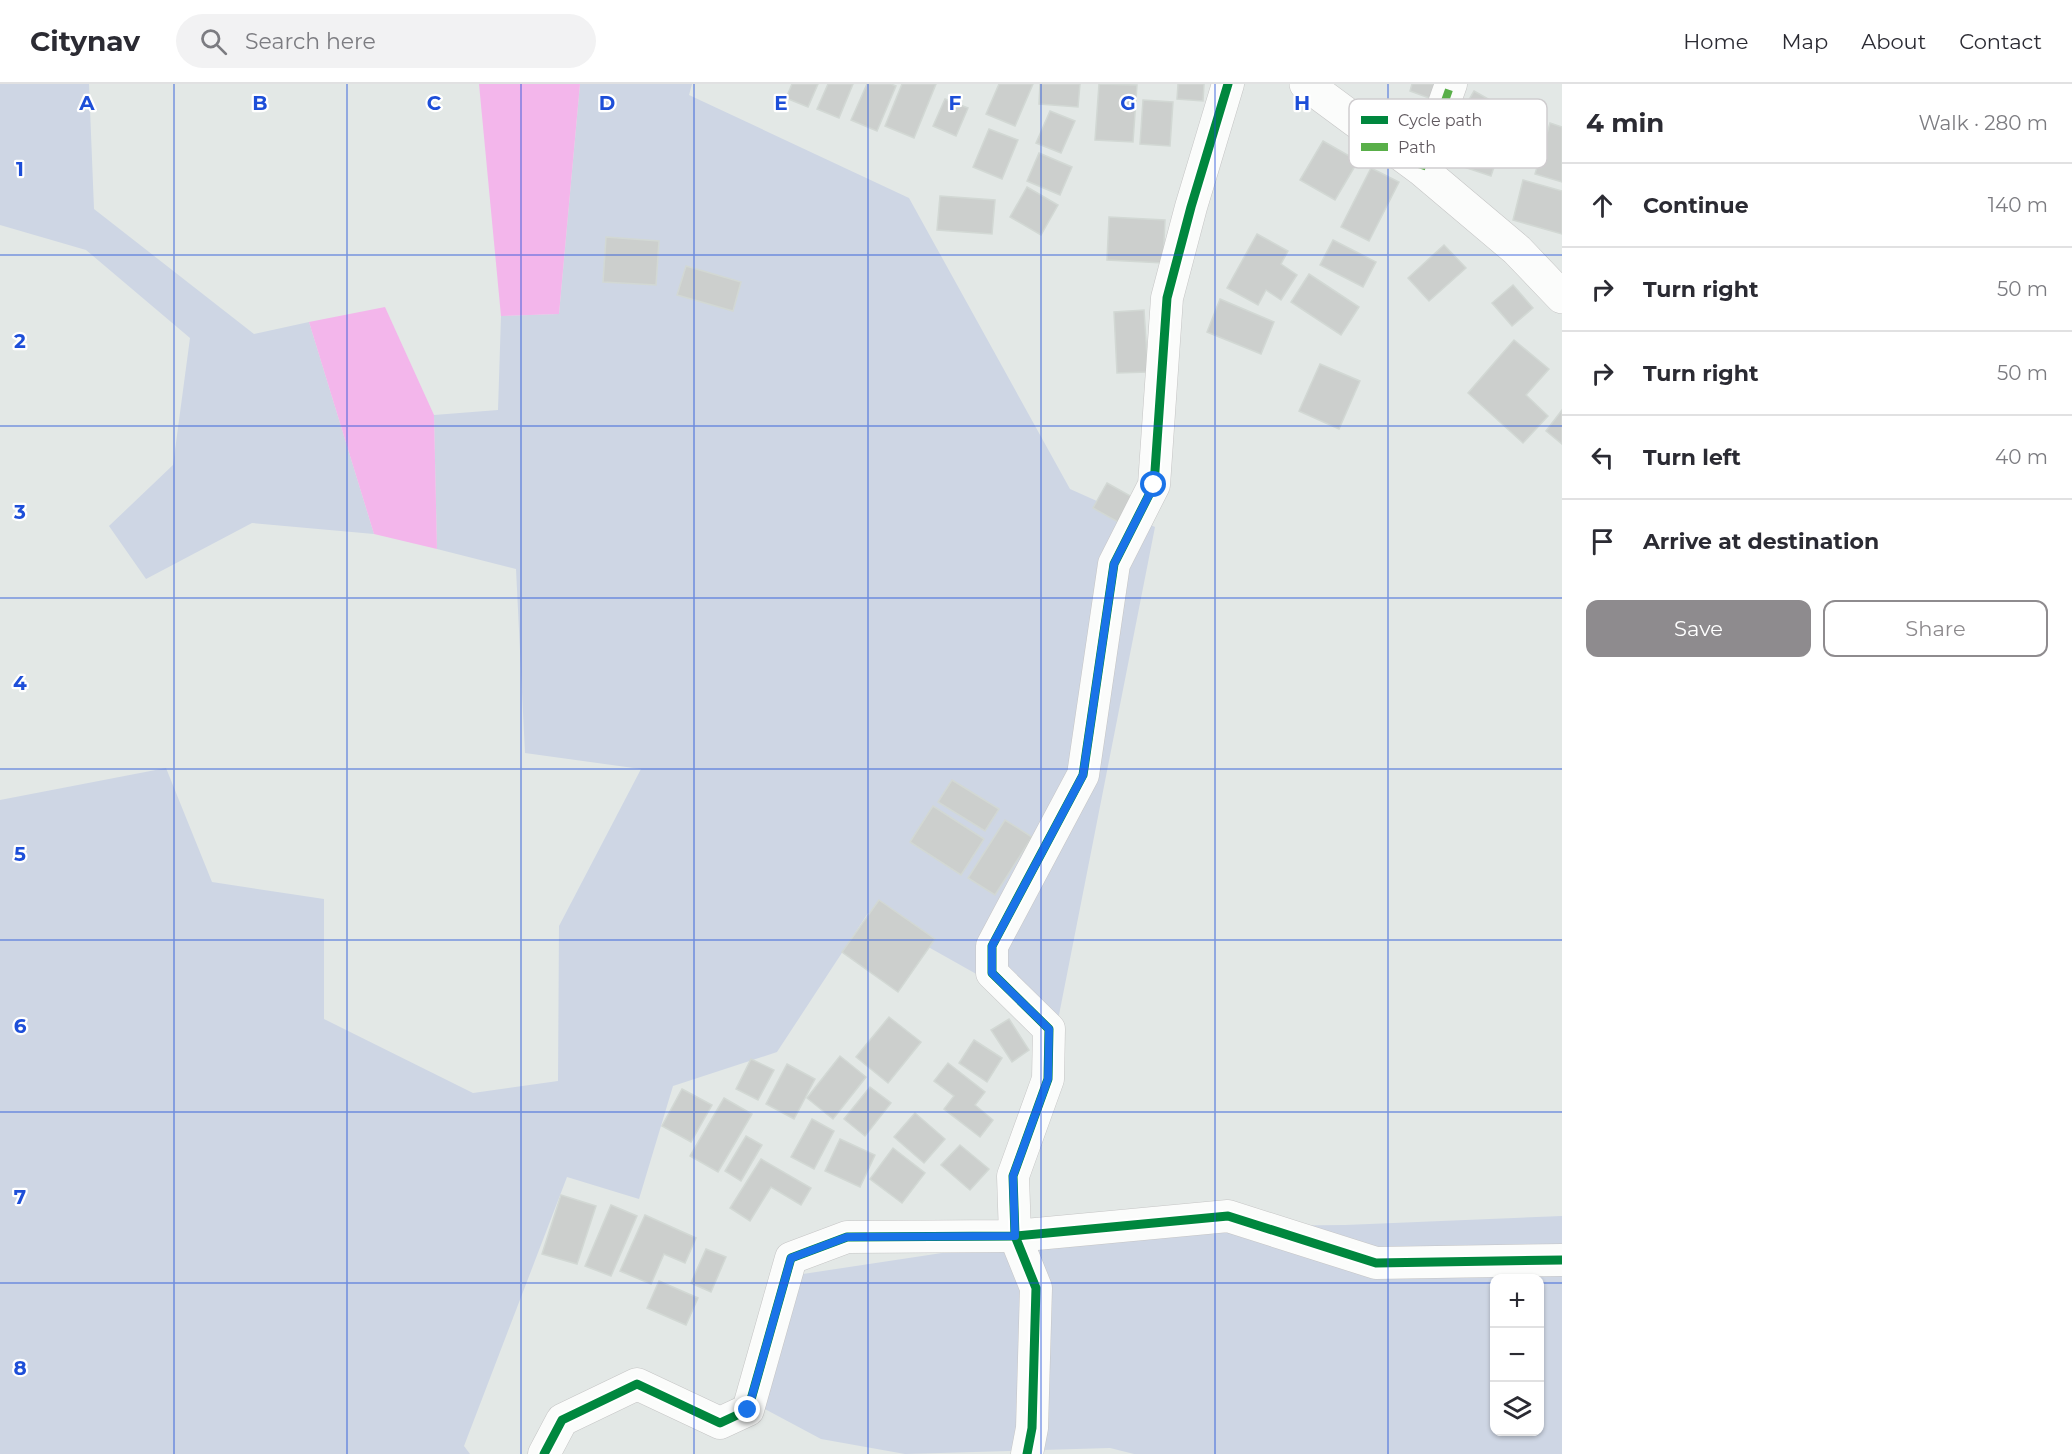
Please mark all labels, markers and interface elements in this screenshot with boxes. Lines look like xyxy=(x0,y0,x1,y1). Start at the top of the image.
search box xyxy=(176,14,596,68)
text: Citynav xyxy=(30,24,140,58)
icon: search xyxy=(197,25,230,58)
text: Search here xyxy=(245,28,376,55)
text: Home xyxy=(1683,29,1748,54)
text: Map xyxy=(1781,29,1828,54)
text: About xyxy=(1861,29,1926,54)
text: Contact xyxy=(1959,29,2042,54)
text: A xyxy=(78,91,95,115)
text: B xyxy=(252,91,268,115)
text: C xyxy=(427,91,442,115)
text: D xyxy=(599,91,615,115)
text: E xyxy=(774,91,788,115)
text: F xyxy=(949,91,962,115)
text: G xyxy=(1120,91,1136,115)
text: H xyxy=(1294,91,1310,115)
legend xyxy=(1349,99,1547,168)
text: 4 min xyxy=(1586,107,1664,139)
text: Cycle path xyxy=(1398,111,1482,130)
text: Walk · 280 m xyxy=(1918,111,2048,135)
text: Path xyxy=(1398,138,1436,157)
text: 1 xyxy=(16,157,24,181)
icon: ahead xyxy=(1586,189,1619,222)
text: Continue xyxy=(1643,192,1749,219)
text: 140 m xyxy=(1988,193,2048,217)
icon: right xyxy=(1586,273,1619,306)
text: Turn right xyxy=(1643,276,1758,303)
text: 50 m xyxy=(1997,277,2048,301)
text: 2 xyxy=(14,329,26,353)
icon: right xyxy=(1586,357,1619,390)
text: Turn right xyxy=(1643,360,1758,387)
text: 50 m xyxy=(1997,361,2048,385)
icon: left xyxy=(1586,441,1619,474)
text: Turn left xyxy=(1643,444,1741,471)
text: 40 m xyxy=(1995,445,2048,469)
route start xyxy=(1140,471,1166,497)
text: 3 xyxy=(13,500,26,524)
icon: arrive xyxy=(1586,525,1619,558)
text: Arrive at destination xyxy=(1643,528,1879,555)
button: Save xyxy=(1586,600,1811,657)
button: Share xyxy=(1823,600,2048,657)
text: 4 xyxy=(13,671,27,695)
text: 5 xyxy=(14,842,26,866)
text: 6 xyxy=(14,1014,27,1038)
text: 7 xyxy=(14,1185,26,1209)
map controls xyxy=(1490,1274,1544,1436)
button: + xyxy=(1490,1274,1544,1328)
button: − xyxy=(1490,1328,1544,1382)
text: 8 xyxy=(13,1356,27,1380)
button: layers xyxy=(1490,1382,1544,1436)
route end xyxy=(734,1396,760,1422)

